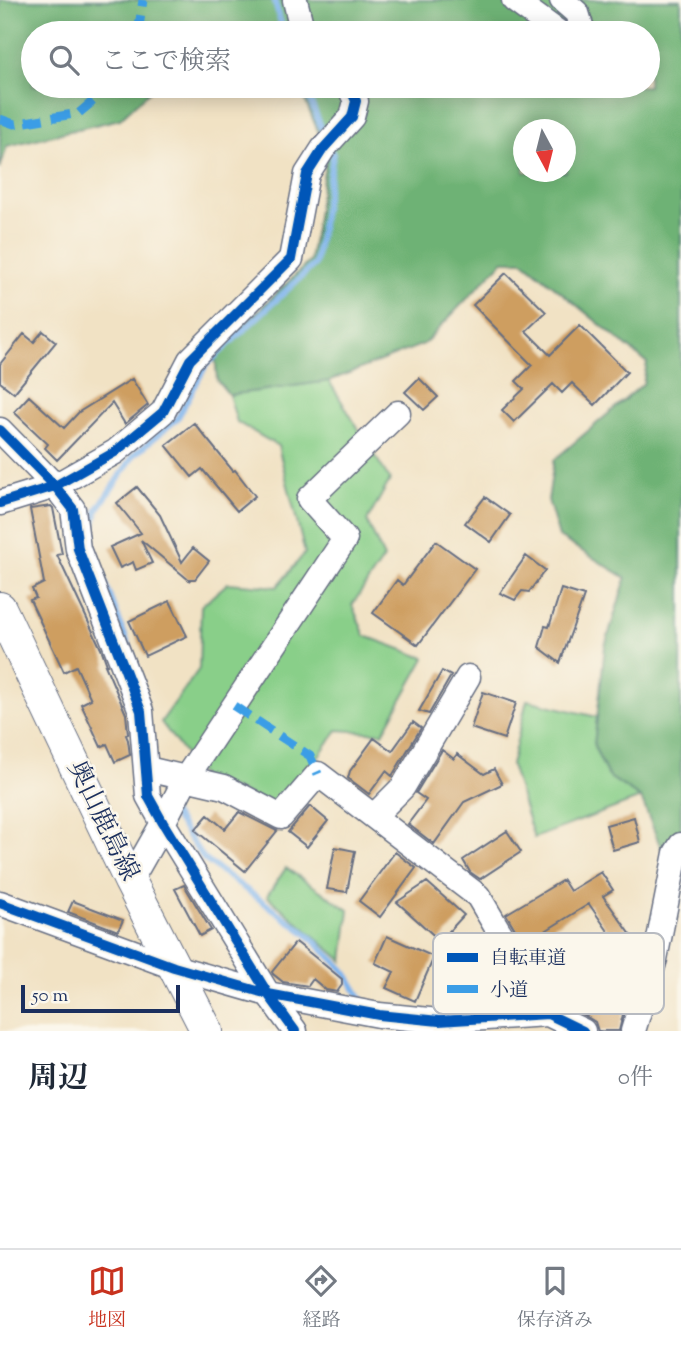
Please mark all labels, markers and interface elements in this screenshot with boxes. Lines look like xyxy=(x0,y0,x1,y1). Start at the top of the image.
search box xyxy=(21,21,660,98)
icon: search xyxy=(45,41,83,79)
text: ここで検索 xyxy=(101,44,231,81)
north arrow xyxy=(513,119,576,182)
street label: 奥山鹿島線 xyxy=(57,754,147,888)
legend xyxy=(433,933,664,1014)
text: 自転車道 xyxy=(490,946,566,973)
text: 小道 xyxy=(490,978,528,1005)
scale bar xyxy=(21,982,180,1014)
text: 50 m xyxy=(32,983,68,1010)
text: 周辺 xyxy=(28,1058,88,1101)
text: 0件 xyxy=(618,1062,653,1095)
tab: 地図 xyxy=(88,1262,126,1335)
tab: 経路 xyxy=(302,1262,341,1335)
tab: 保存済み xyxy=(517,1262,593,1335)

